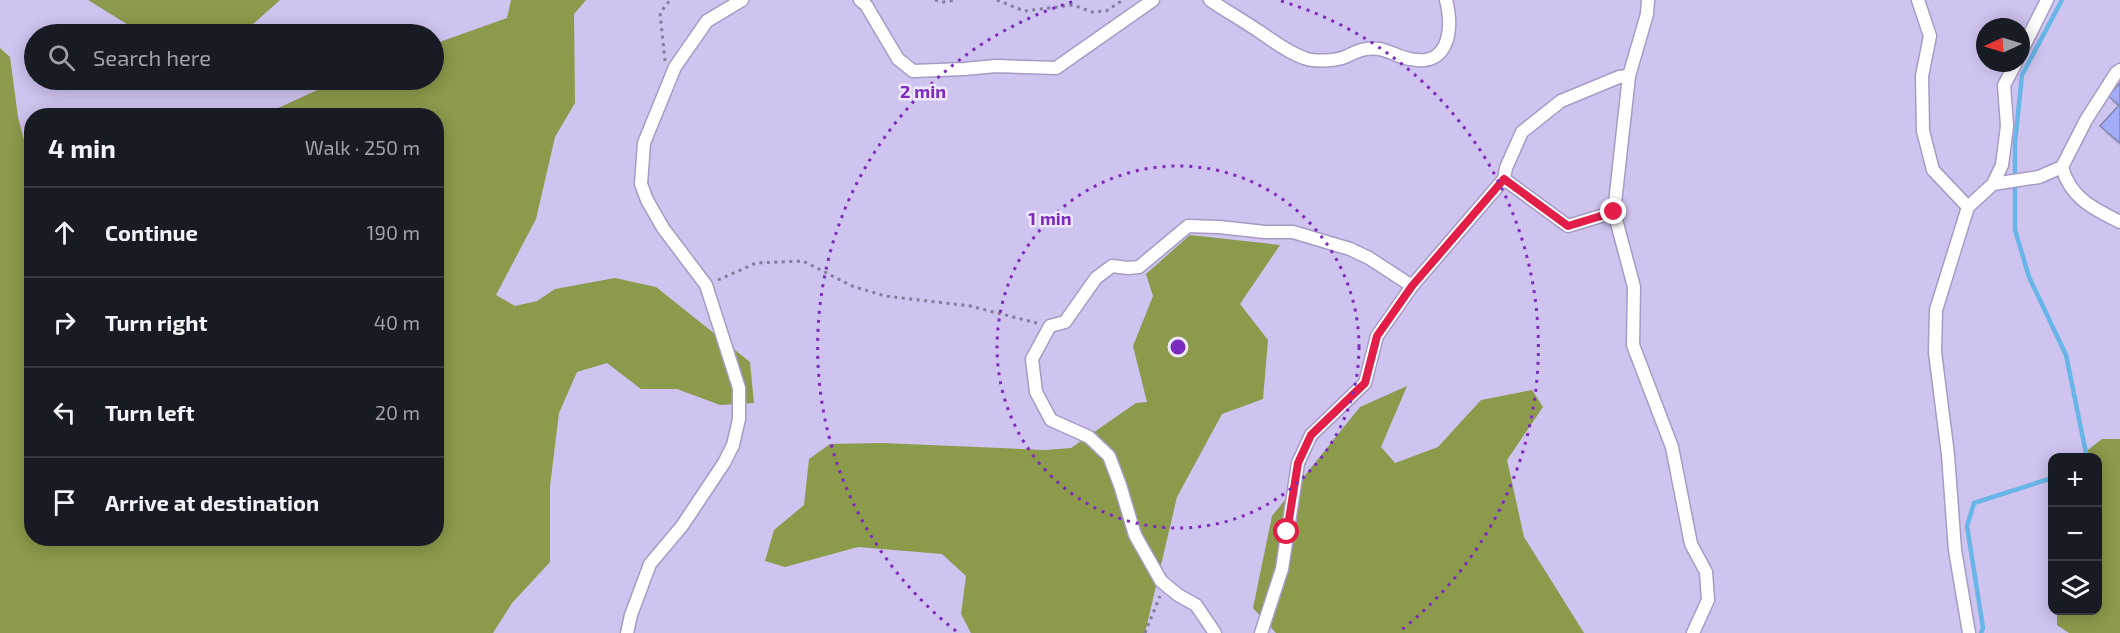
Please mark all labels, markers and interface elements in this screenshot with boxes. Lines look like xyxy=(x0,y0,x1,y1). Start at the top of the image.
north arrow xyxy=(1976,18,2030,72)
search box xyxy=(24,24,444,90)
icon: search xyxy=(45,41,78,74)
text: Search here xyxy=(93,44,211,70)
text: 2 min xyxy=(900,80,946,102)
text: 4 min xyxy=(48,132,116,163)
text: Walk · 250 m xyxy=(305,135,420,159)
route end xyxy=(1600,198,1626,224)
text: 1 min xyxy=(1028,207,1072,229)
icon: ahead xyxy=(48,216,81,249)
text: Continue xyxy=(105,219,198,245)
text: 190 m xyxy=(367,220,420,244)
icon: right xyxy=(48,306,81,339)
text: Turn right xyxy=(105,309,207,335)
text: 40 m xyxy=(374,310,420,334)
centre of rings xyxy=(1168,337,1188,357)
icon: left xyxy=(48,396,81,429)
text: Turn left xyxy=(105,399,194,425)
text: 20 m xyxy=(375,400,420,424)
map controls xyxy=(2048,453,2102,615)
button: + xyxy=(2048,453,2102,507)
icon: arrive xyxy=(48,486,81,519)
text: Arrive at destination xyxy=(105,489,319,515)
button: − xyxy=(2048,507,2102,561)
route start xyxy=(1273,518,1299,544)
button: layers xyxy=(2048,561,2102,615)

